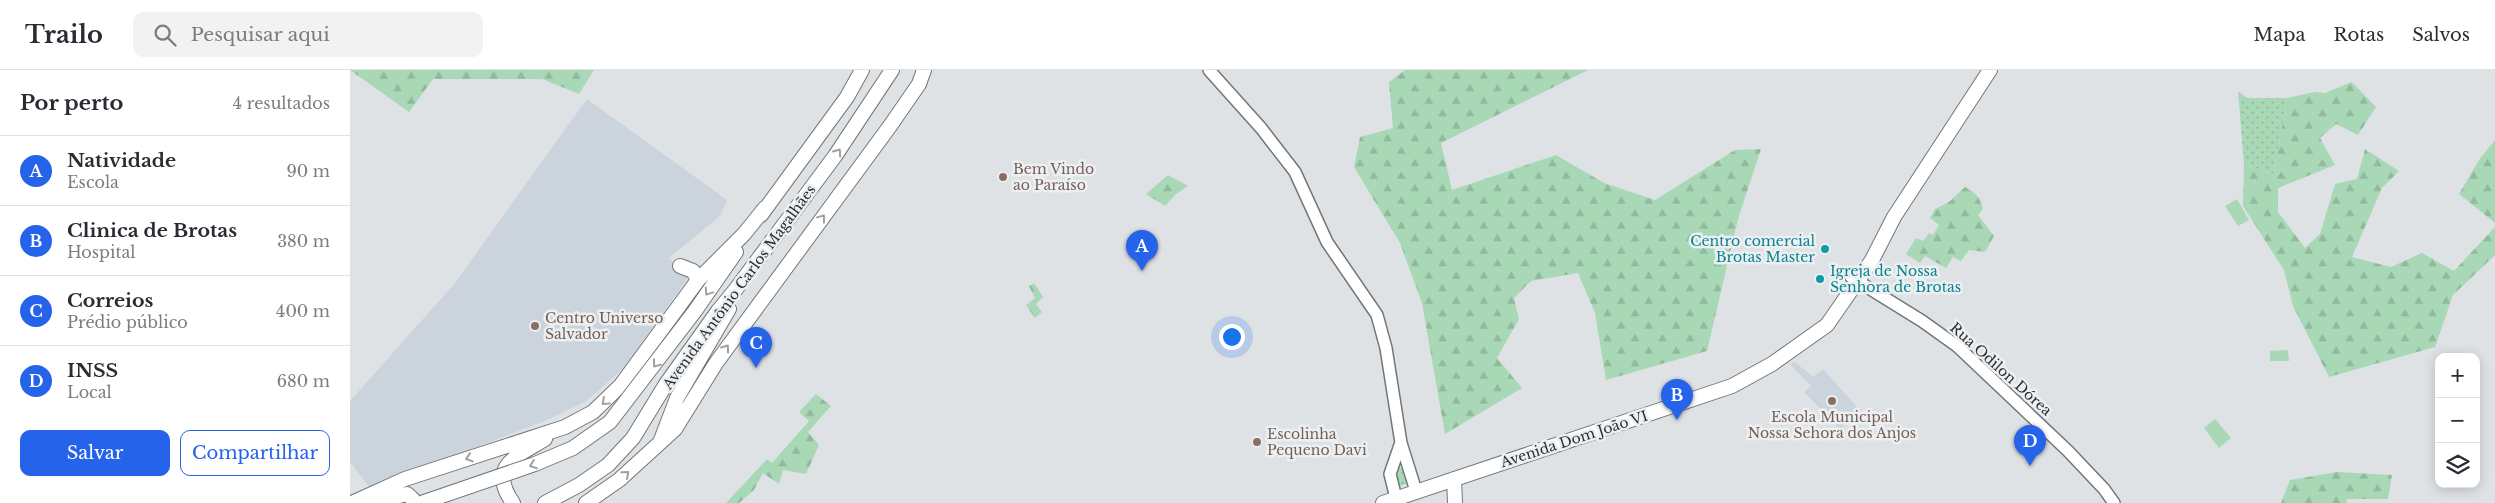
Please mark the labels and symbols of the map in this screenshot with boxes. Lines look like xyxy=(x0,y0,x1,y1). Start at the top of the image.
one-way arrow xyxy=(832,148,841,158)
place label: Bem Vindo ao Paraíso xyxy=(1013,160,1094,194)
marker: Bem Vindo ao Paraíso xyxy=(997,171,1009,183)
street label: Avenida Antônio Carlos Magalhães xyxy=(659,181,819,393)
one-way arrow xyxy=(817,215,825,224)
pin: A xyxy=(1126,230,1158,271)
place label: Centro comercial Brotas Master xyxy=(1690,232,1815,266)
marker: Centro comercial Brotas Master xyxy=(1819,243,1831,255)
place label: Igreja de Nossa Senhora de Brotas xyxy=(1830,262,1961,296)
marker: Igreja de Nossa Senhora de Brotas xyxy=(1814,273,1826,285)
one-way arrow xyxy=(705,286,714,296)
place label: Centro Universo Salvador xyxy=(545,309,663,343)
street label: Rua Odilon Dórea xyxy=(1946,319,2056,420)
marker: Centro Universo Salvador xyxy=(529,320,541,332)
your location xyxy=(1219,324,1245,350)
pin: C xyxy=(740,327,772,368)
one-way arrow xyxy=(720,345,729,354)
one-way arrow xyxy=(653,358,661,367)
pin: B xyxy=(1661,379,1693,420)
marker: Escola Municipal Nossa Sehora dos Anjos xyxy=(1826,395,1838,407)
one-way arrow xyxy=(601,396,610,405)
street label: Avenida Dom João VI xyxy=(1497,407,1650,472)
place label: Escola Municipal Nossa Sehora dos Anjos xyxy=(1748,408,1916,442)
place label: Escolinha Pequeno Davi xyxy=(1267,425,1367,459)
pin: D xyxy=(2014,425,2046,466)
marker: Escolinha Pequeno Davi xyxy=(1251,436,1263,448)
one-way arrow xyxy=(465,452,474,462)
one-way arrow xyxy=(529,458,538,469)
one-way arrow xyxy=(620,471,629,480)

